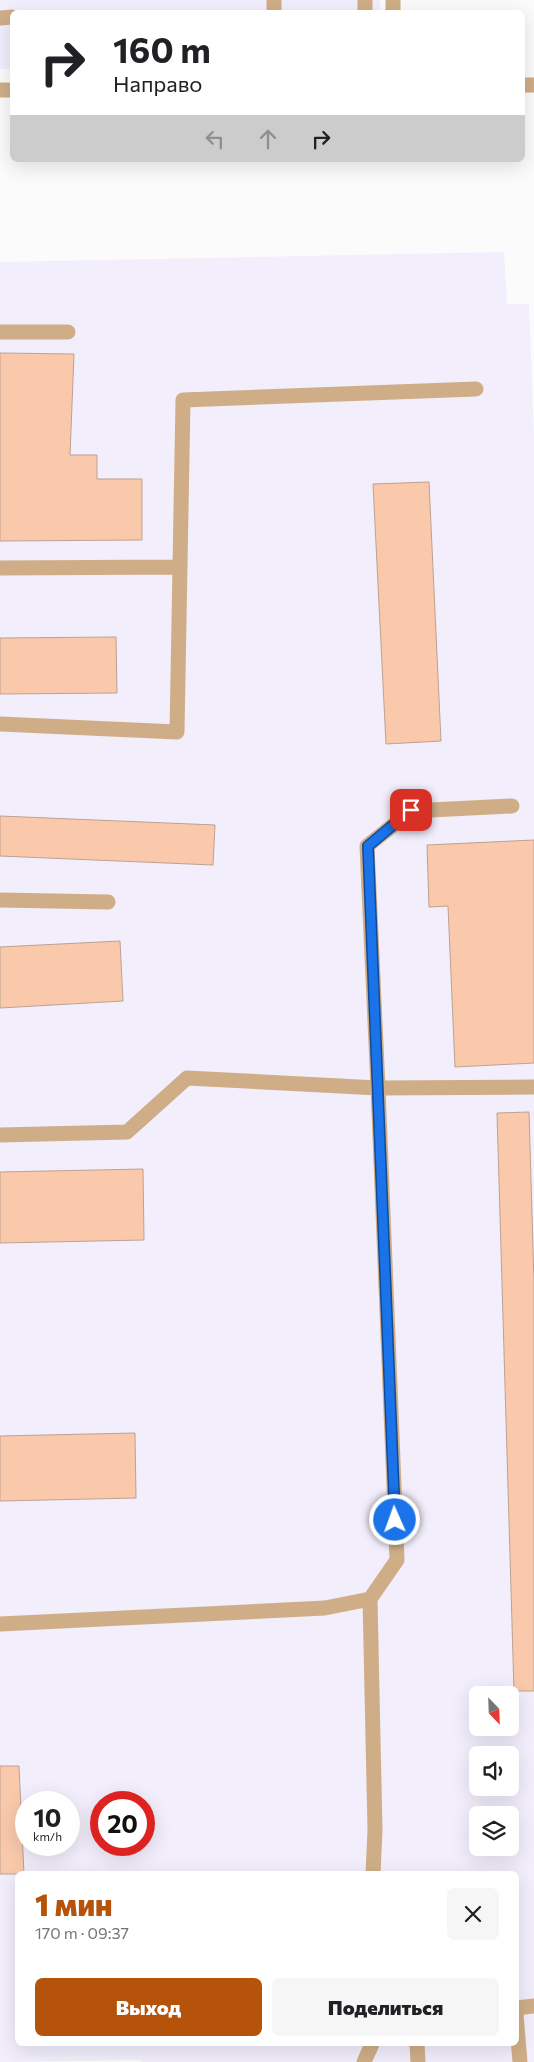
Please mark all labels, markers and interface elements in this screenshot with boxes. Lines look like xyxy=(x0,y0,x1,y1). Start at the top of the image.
text: 160 m xyxy=(113,27,211,70)
icon: right xyxy=(30,30,95,95)
text: Направо xyxy=(113,70,203,97)
icon: left xyxy=(201,125,229,153)
icon: ahead xyxy=(254,125,282,153)
icon: right xyxy=(307,125,335,153)
pin xyxy=(390,789,432,831)
icon: arrive xyxy=(397,796,425,824)
position arrow xyxy=(368,1493,420,1545)
north arrow xyxy=(469,1686,519,1736)
map controls xyxy=(469,1686,519,1856)
button: sound xyxy=(469,1746,519,1796)
speed limit sign: 20 xyxy=(90,1791,155,1856)
text: 10 xyxy=(34,1802,61,1832)
button: layers xyxy=(469,1806,519,1856)
text: km/h xyxy=(33,1829,62,1843)
text: 1 мин xyxy=(35,1885,113,1922)
button: close xyxy=(447,1888,499,1940)
text: 170 m · 09:37 xyxy=(35,1923,129,1942)
button: Выход xyxy=(35,1978,262,2036)
button: Поделиться xyxy=(272,1978,499,2036)

